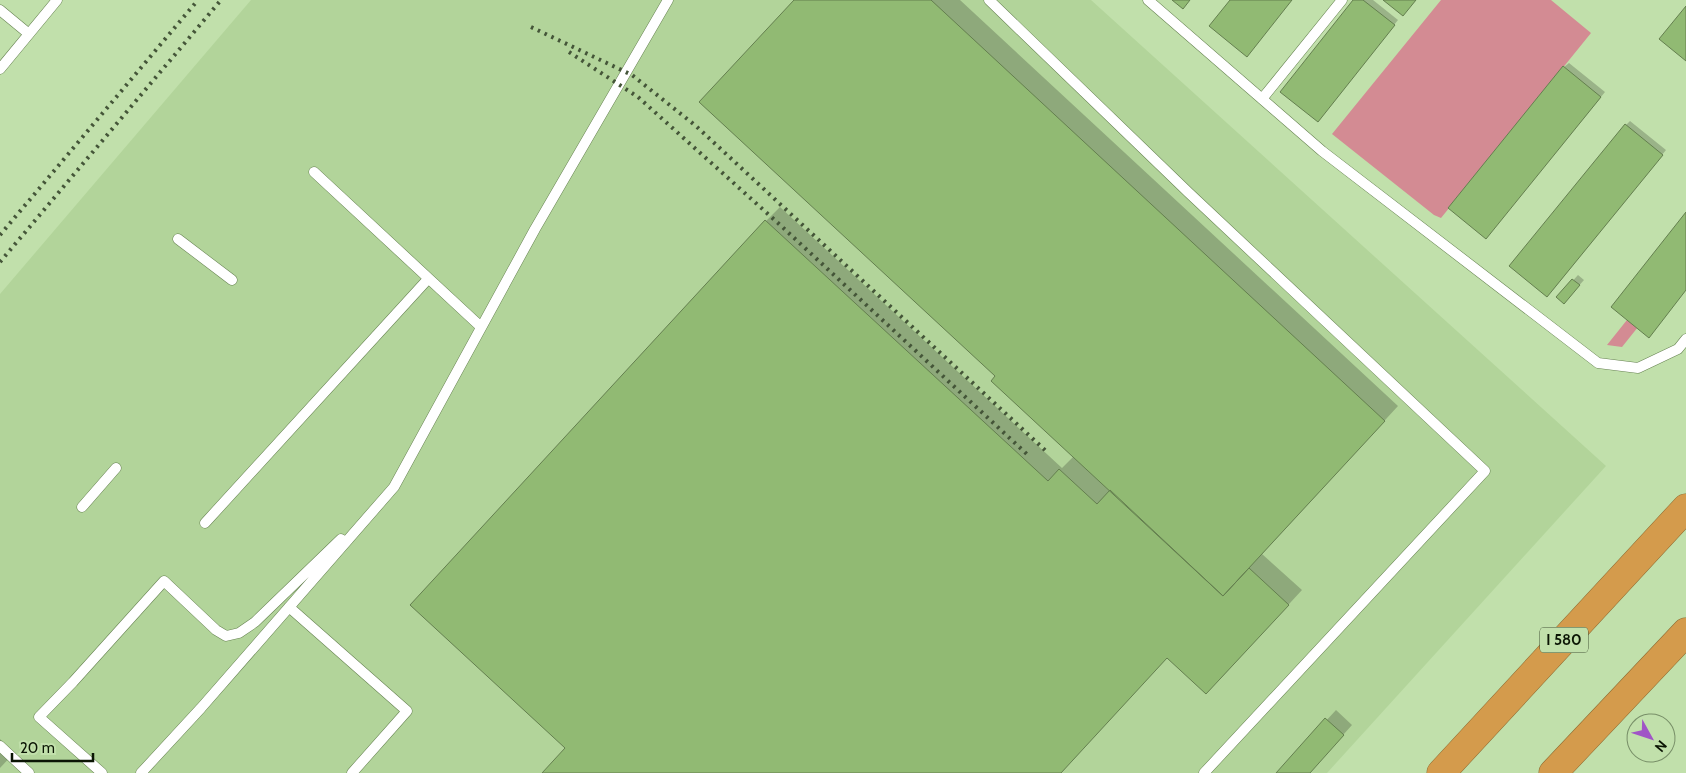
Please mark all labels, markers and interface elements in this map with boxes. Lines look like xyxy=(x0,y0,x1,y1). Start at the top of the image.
road number: I 580 xyxy=(1540,628,1588,652)
north arrow xyxy=(1626,713,1676,763)
scale bar xyxy=(12,730,94,762)
text: N xyxy=(1651,737,1671,756)
text: 20 m xyxy=(20,739,55,757)

